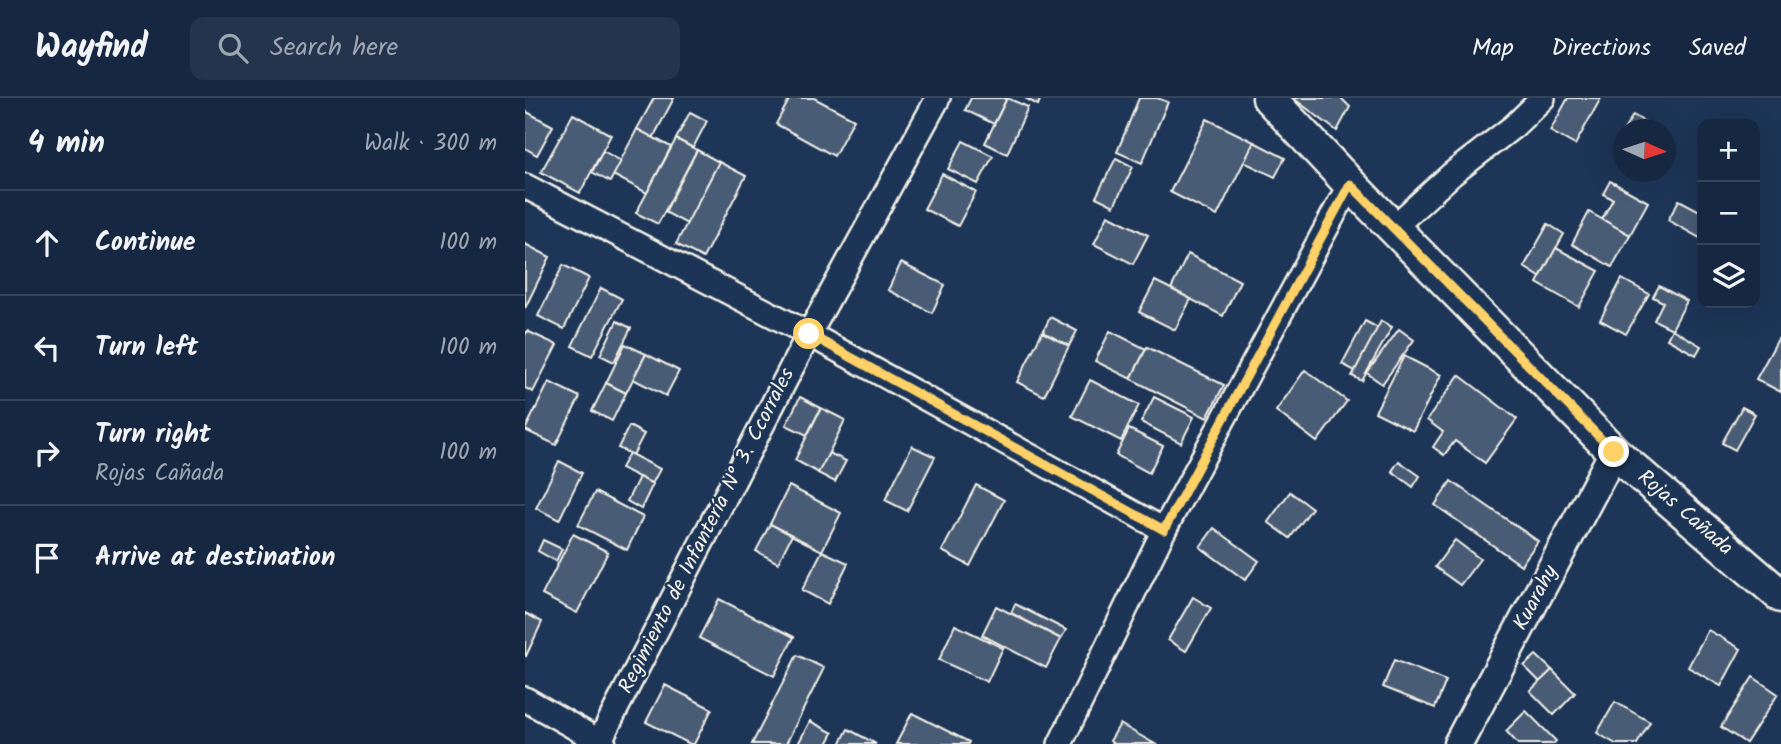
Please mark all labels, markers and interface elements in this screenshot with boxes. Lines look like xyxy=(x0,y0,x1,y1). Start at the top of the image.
search box xyxy=(190,17,680,80)
text: Wayfind xyxy=(35,22,148,75)
text: Search here xyxy=(270,27,398,69)
icon: search xyxy=(214,29,252,67)
text: Map xyxy=(1472,29,1514,68)
text: Directions xyxy=(1552,29,1651,68)
text: Saved xyxy=(1689,29,1746,68)
north arrow xyxy=(1613,119,1676,182)
map controls xyxy=(1697,119,1760,308)
button: + xyxy=(1697,119,1760,182)
text: 4 min xyxy=(28,120,105,168)
text: Walk · 300 m xyxy=(364,126,497,162)
button: − xyxy=(1697,182,1760,245)
text: Continue xyxy=(95,222,196,264)
icon: ahead xyxy=(28,224,66,262)
text: 100 m xyxy=(439,225,497,261)
button: layers xyxy=(1697,245,1760,308)
route start xyxy=(793,318,824,349)
text: Turn left xyxy=(95,327,198,369)
icon: left xyxy=(28,329,66,367)
text: 100 m xyxy=(439,330,497,366)
street label: Regimiento de Infantería N° 3. Ccorrales xyxy=(610,362,804,700)
text: Turn right xyxy=(95,414,211,456)
icon: right xyxy=(28,434,66,472)
text: 100 m xyxy=(439,435,497,471)
route end xyxy=(1598,436,1629,467)
text: Rojas Cañada xyxy=(95,456,224,492)
street label: Rojas Cañada xyxy=(1630,462,1740,564)
text: Arrive at destination xyxy=(95,537,335,579)
icon: arrive xyxy=(28,539,66,577)
street label: Kuarahy xyxy=(1505,559,1567,637)

